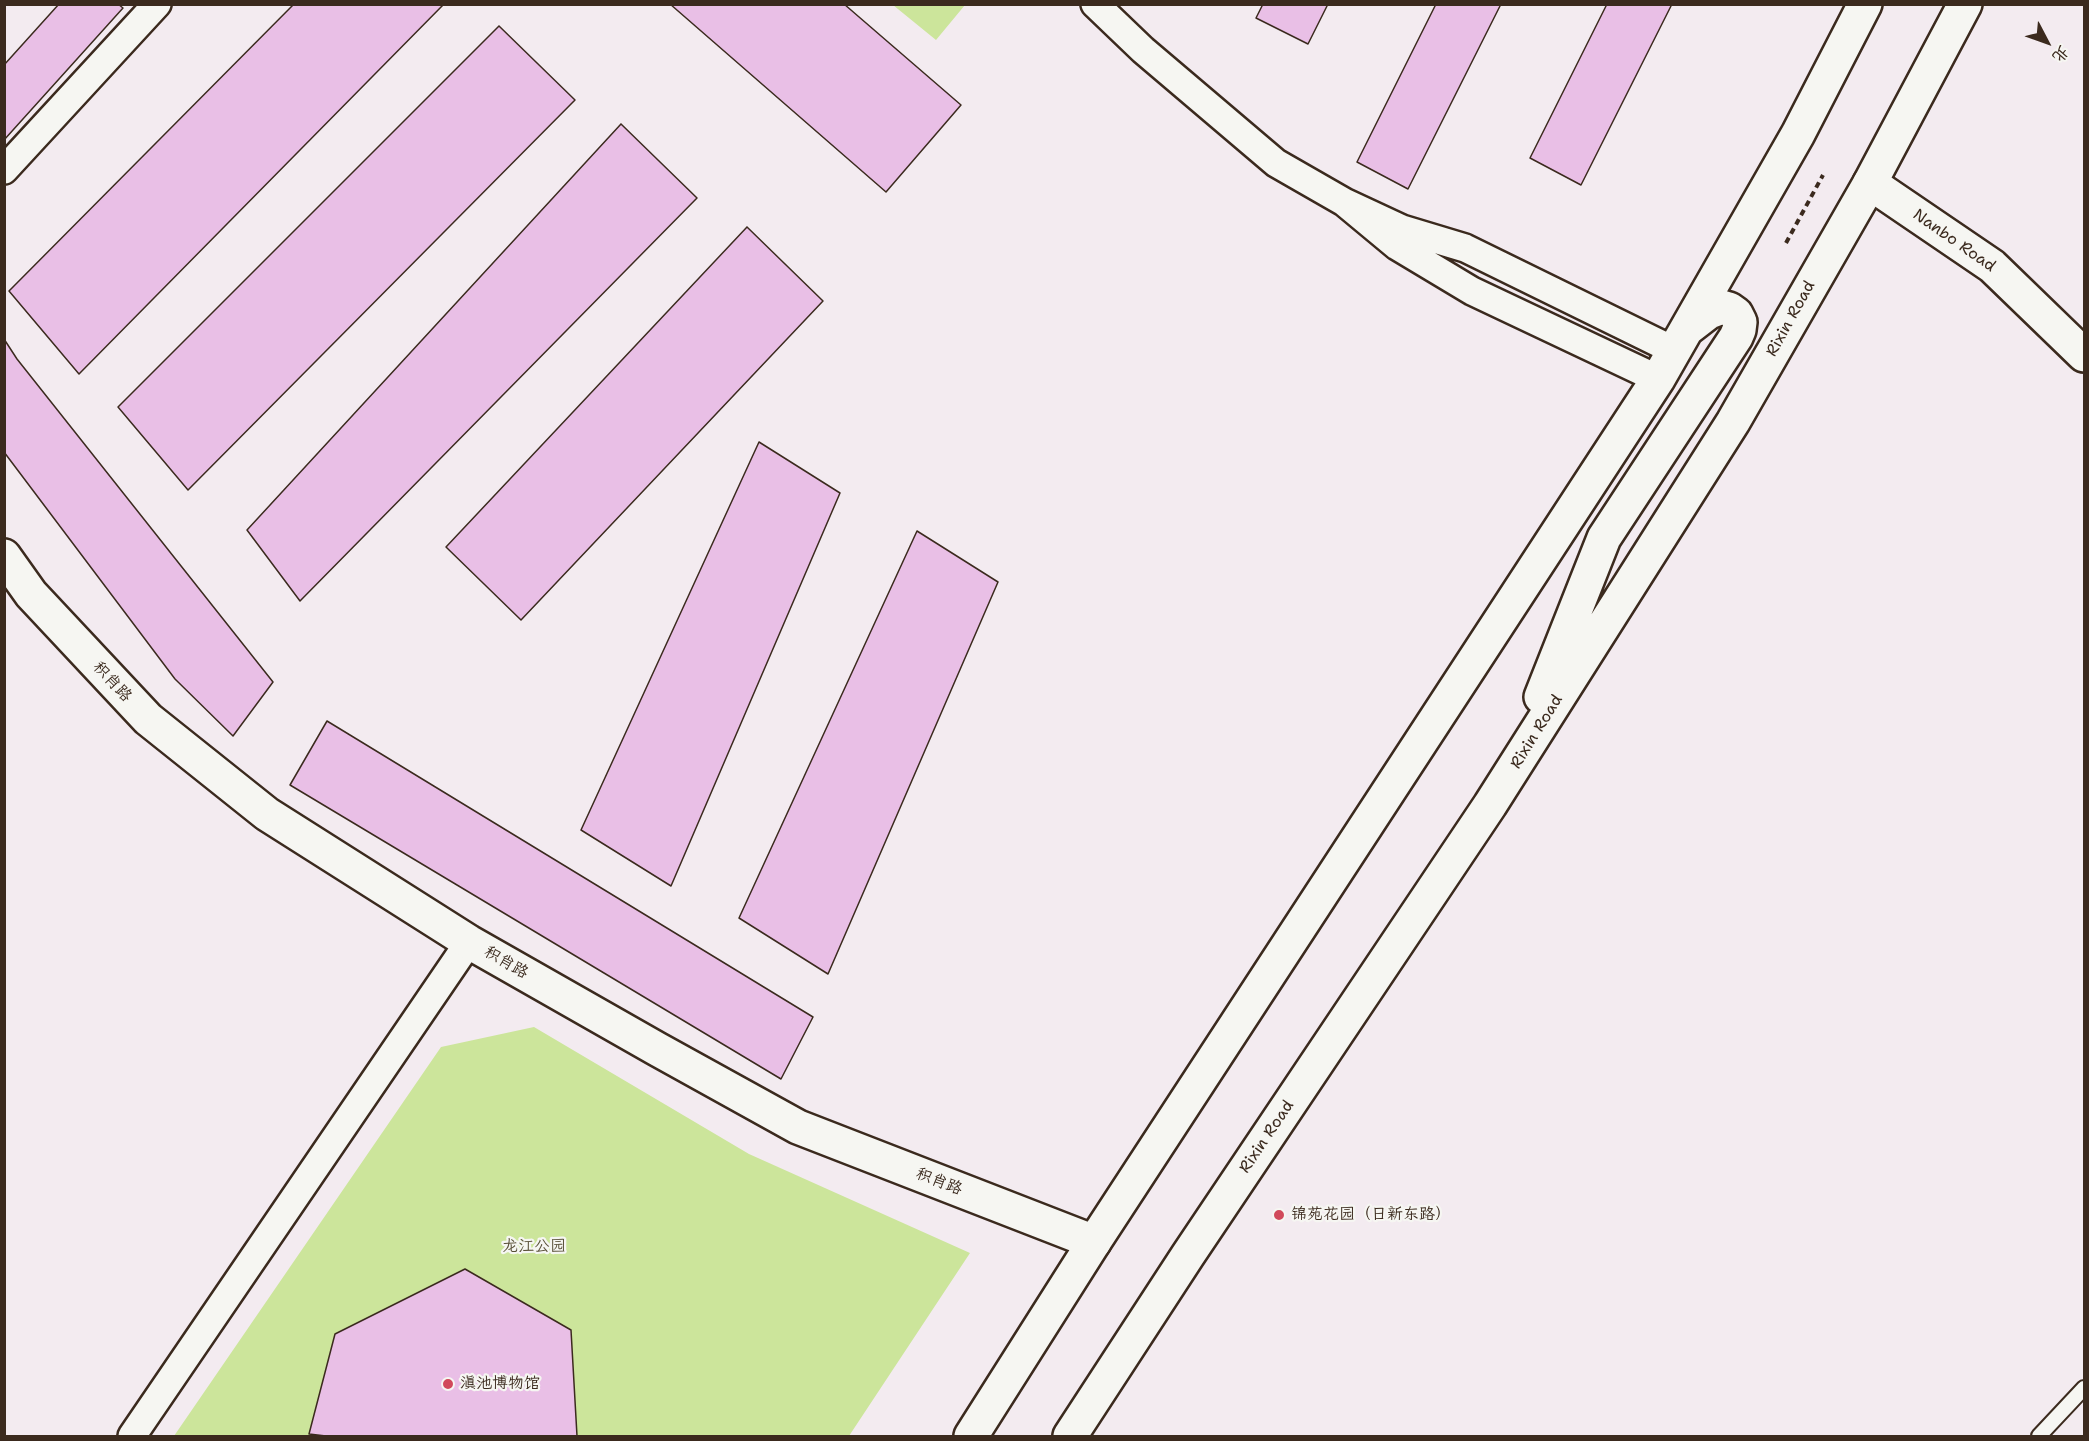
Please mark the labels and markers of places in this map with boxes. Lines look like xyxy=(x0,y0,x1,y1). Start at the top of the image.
place label: 锦苑花园（日新东路） xyxy=(1291,1205,1451,1225)
marker: 锦苑花园（日新东路） xyxy=(1272,1208,1286,1222)
place label: 滇池博物馆 xyxy=(460,1374,540,1394)
marker: 滇池博物馆 xyxy=(441,1377,455,1391)

